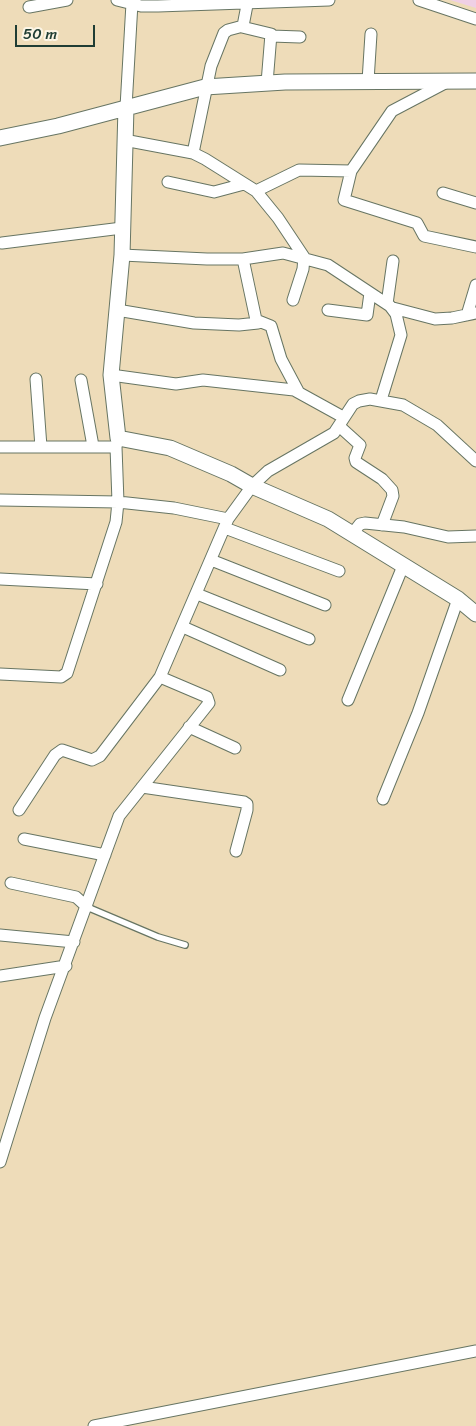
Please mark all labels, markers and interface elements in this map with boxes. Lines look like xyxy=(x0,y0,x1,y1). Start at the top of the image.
scale bar xyxy=(18,15,98,47)
text: 50 m xyxy=(23,21,57,47)

